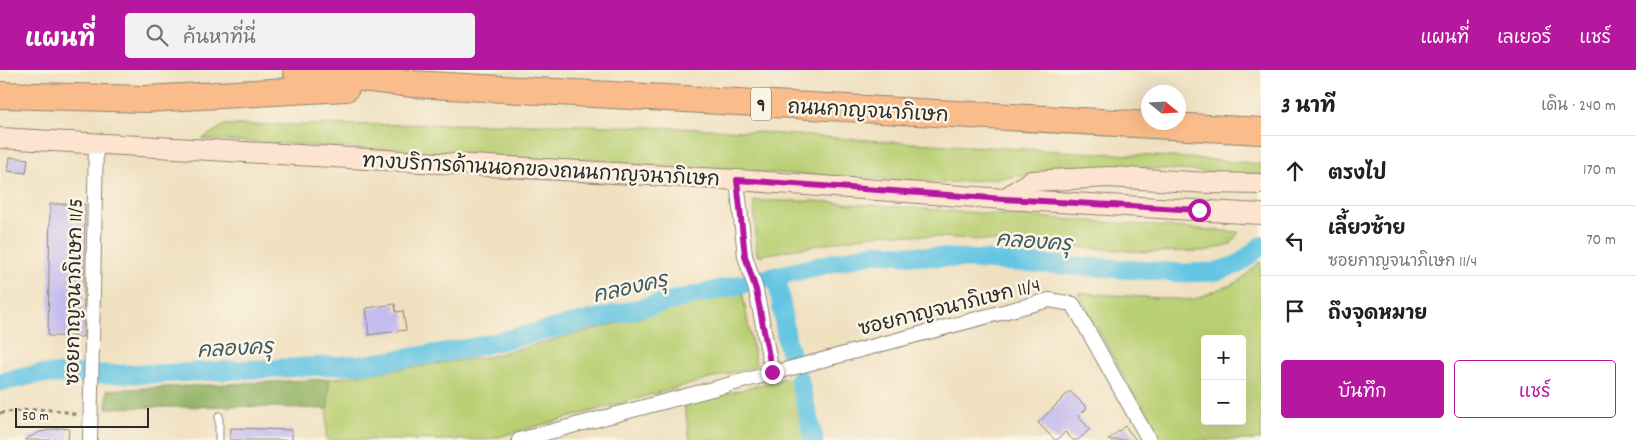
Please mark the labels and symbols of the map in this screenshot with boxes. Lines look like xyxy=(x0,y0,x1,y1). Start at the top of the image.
north arrow xyxy=(1141,85,1186,130)
road number: 9 xyxy=(751,88,771,120)
street label: ถนนกาญจนาภิเษก xyxy=(787,94,949,131)
street label: ทางบริการด้านนอกของถนนกาญจนาภิเษก xyxy=(361,147,721,195)
street label: ซอยกาญจนาภิเษก 11/5 xyxy=(59,198,92,386)
route start xyxy=(1188,199,1211,222)
water label: คลองครุ xyxy=(995,226,1075,262)
water label: คลองครุ xyxy=(590,266,673,313)
street label: ซอยกาญจนาภิเษก 11/4 xyxy=(856,272,1044,345)
water label: คลองครุ xyxy=(196,334,276,368)
route end xyxy=(761,361,784,384)
scale bar xyxy=(15,405,149,428)

